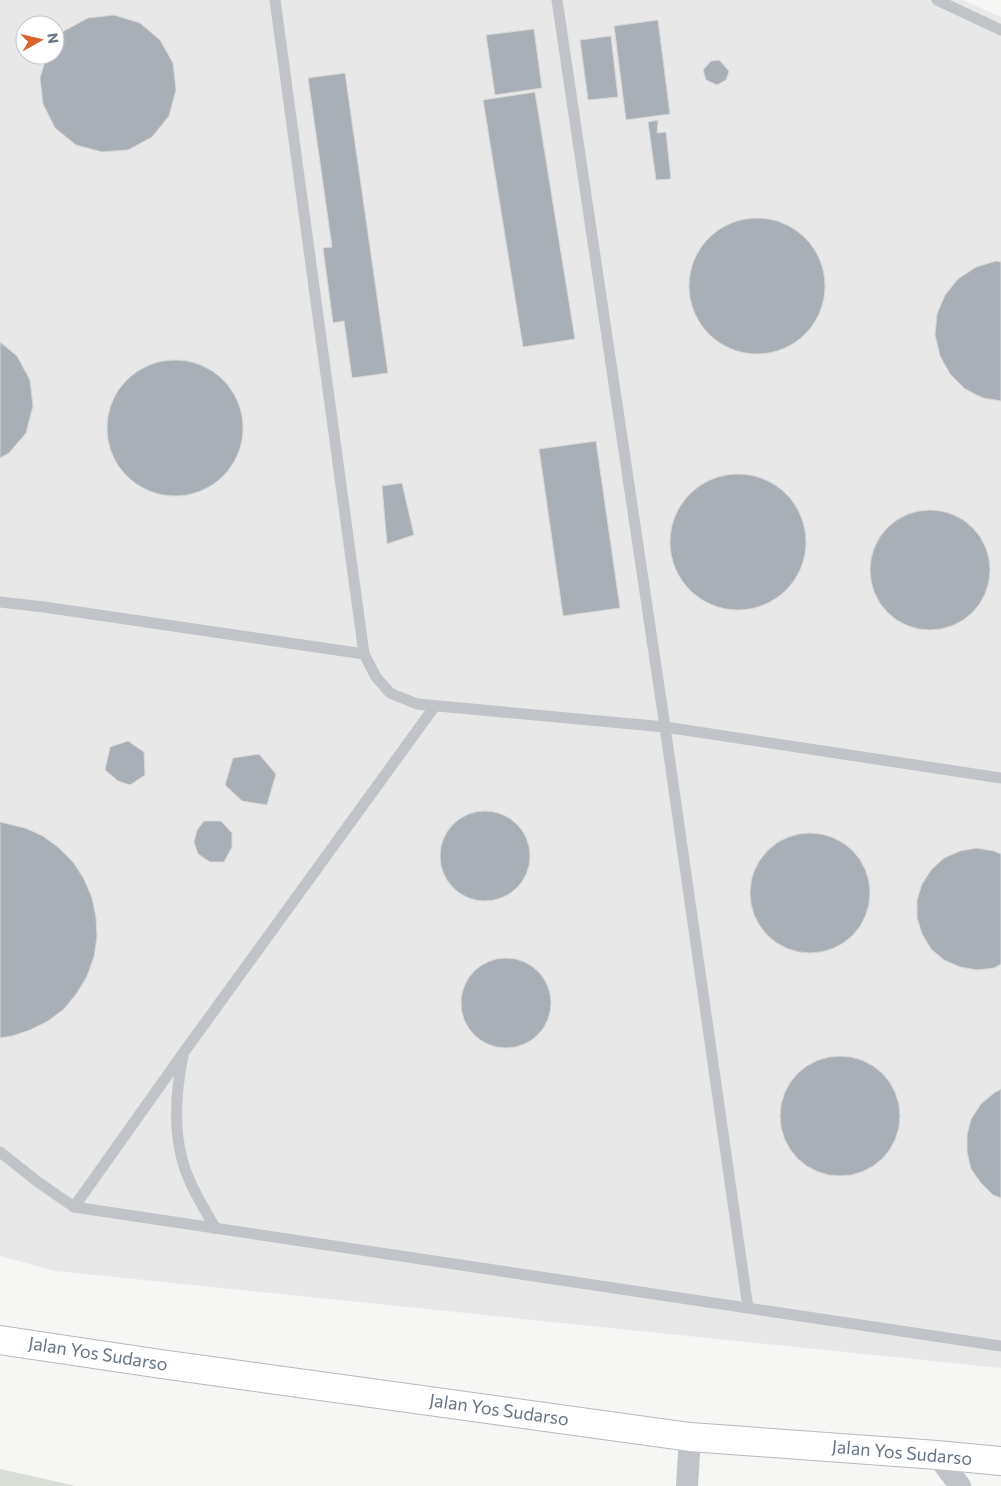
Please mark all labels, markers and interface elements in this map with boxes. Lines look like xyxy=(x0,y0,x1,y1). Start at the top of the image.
north arrow xyxy=(15,15,65,65)
text: N xyxy=(44,32,63,45)
street label: Jalan Yos Sudarso xyxy=(27,1331,169,1375)
street label: Jalan Yos Sudarso xyxy=(428,1388,570,1430)
street label: Jalan Yos Sudarso xyxy=(831,1435,973,1469)

